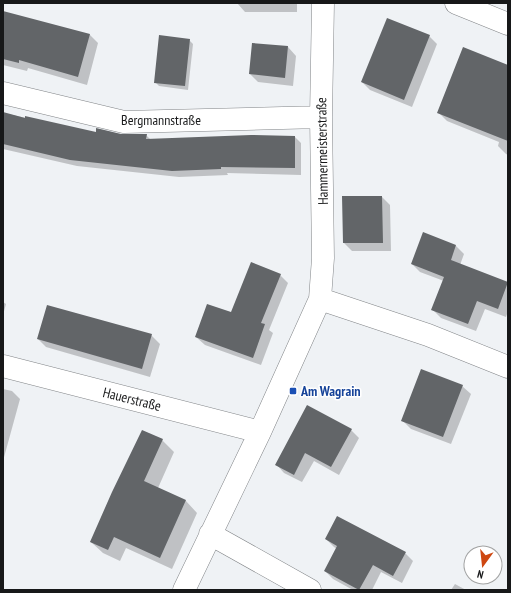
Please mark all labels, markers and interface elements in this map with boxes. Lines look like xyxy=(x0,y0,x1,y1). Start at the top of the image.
street label: Hammermeisterstraße xyxy=(312,97,332,205)
street label: Bergmannstraße xyxy=(121,111,201,129)
place label: Am Wagrain xyxy=(300,382,361,400)
street label: Hauerstraße xyxy=(101,383,163,415)
marker: Am Wagrain xyxy=(288,386,298,396)
north arrow xyxy=(463,545,503,585)
text: N xyxy=(476,567,485,582)

